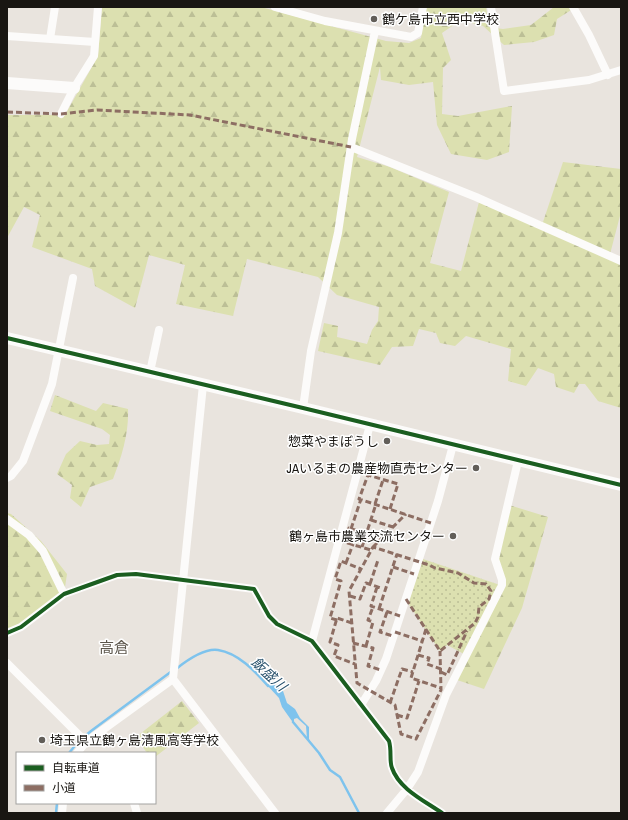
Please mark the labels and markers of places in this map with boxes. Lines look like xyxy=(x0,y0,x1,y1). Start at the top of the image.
place label: 鶴ケ島市立西中学校 xyxy=(382,11,499,28)
marker: 鶴ケ島市立西中学校 xyxy=(369,14,379,24)
place label: 惣菜やまぼうし xyxy=(288,433,379,450)
marker: 惣菜やまぼうし xyxy=(382,436,392,446)
place label: JAいるまの農産物直売センター xyxy=(287,460,468,477)
marker: JAいるまの農産物直売センター xyxy=(471,463,481,473)
place label: 鶴ヶ島市農業交流センター xyxy=(289,528,445,545)
marker: 鶴ヶ島市農業交流センター xyxy=(448,531,458,541)
place label: 埼玉県立鶴ヶ島清風高等学校 xyxy=(50,732,219,749)
marker: 埼玉県立鶴ヶ島清風高等学校 xyxy=(37,735,47,745)

